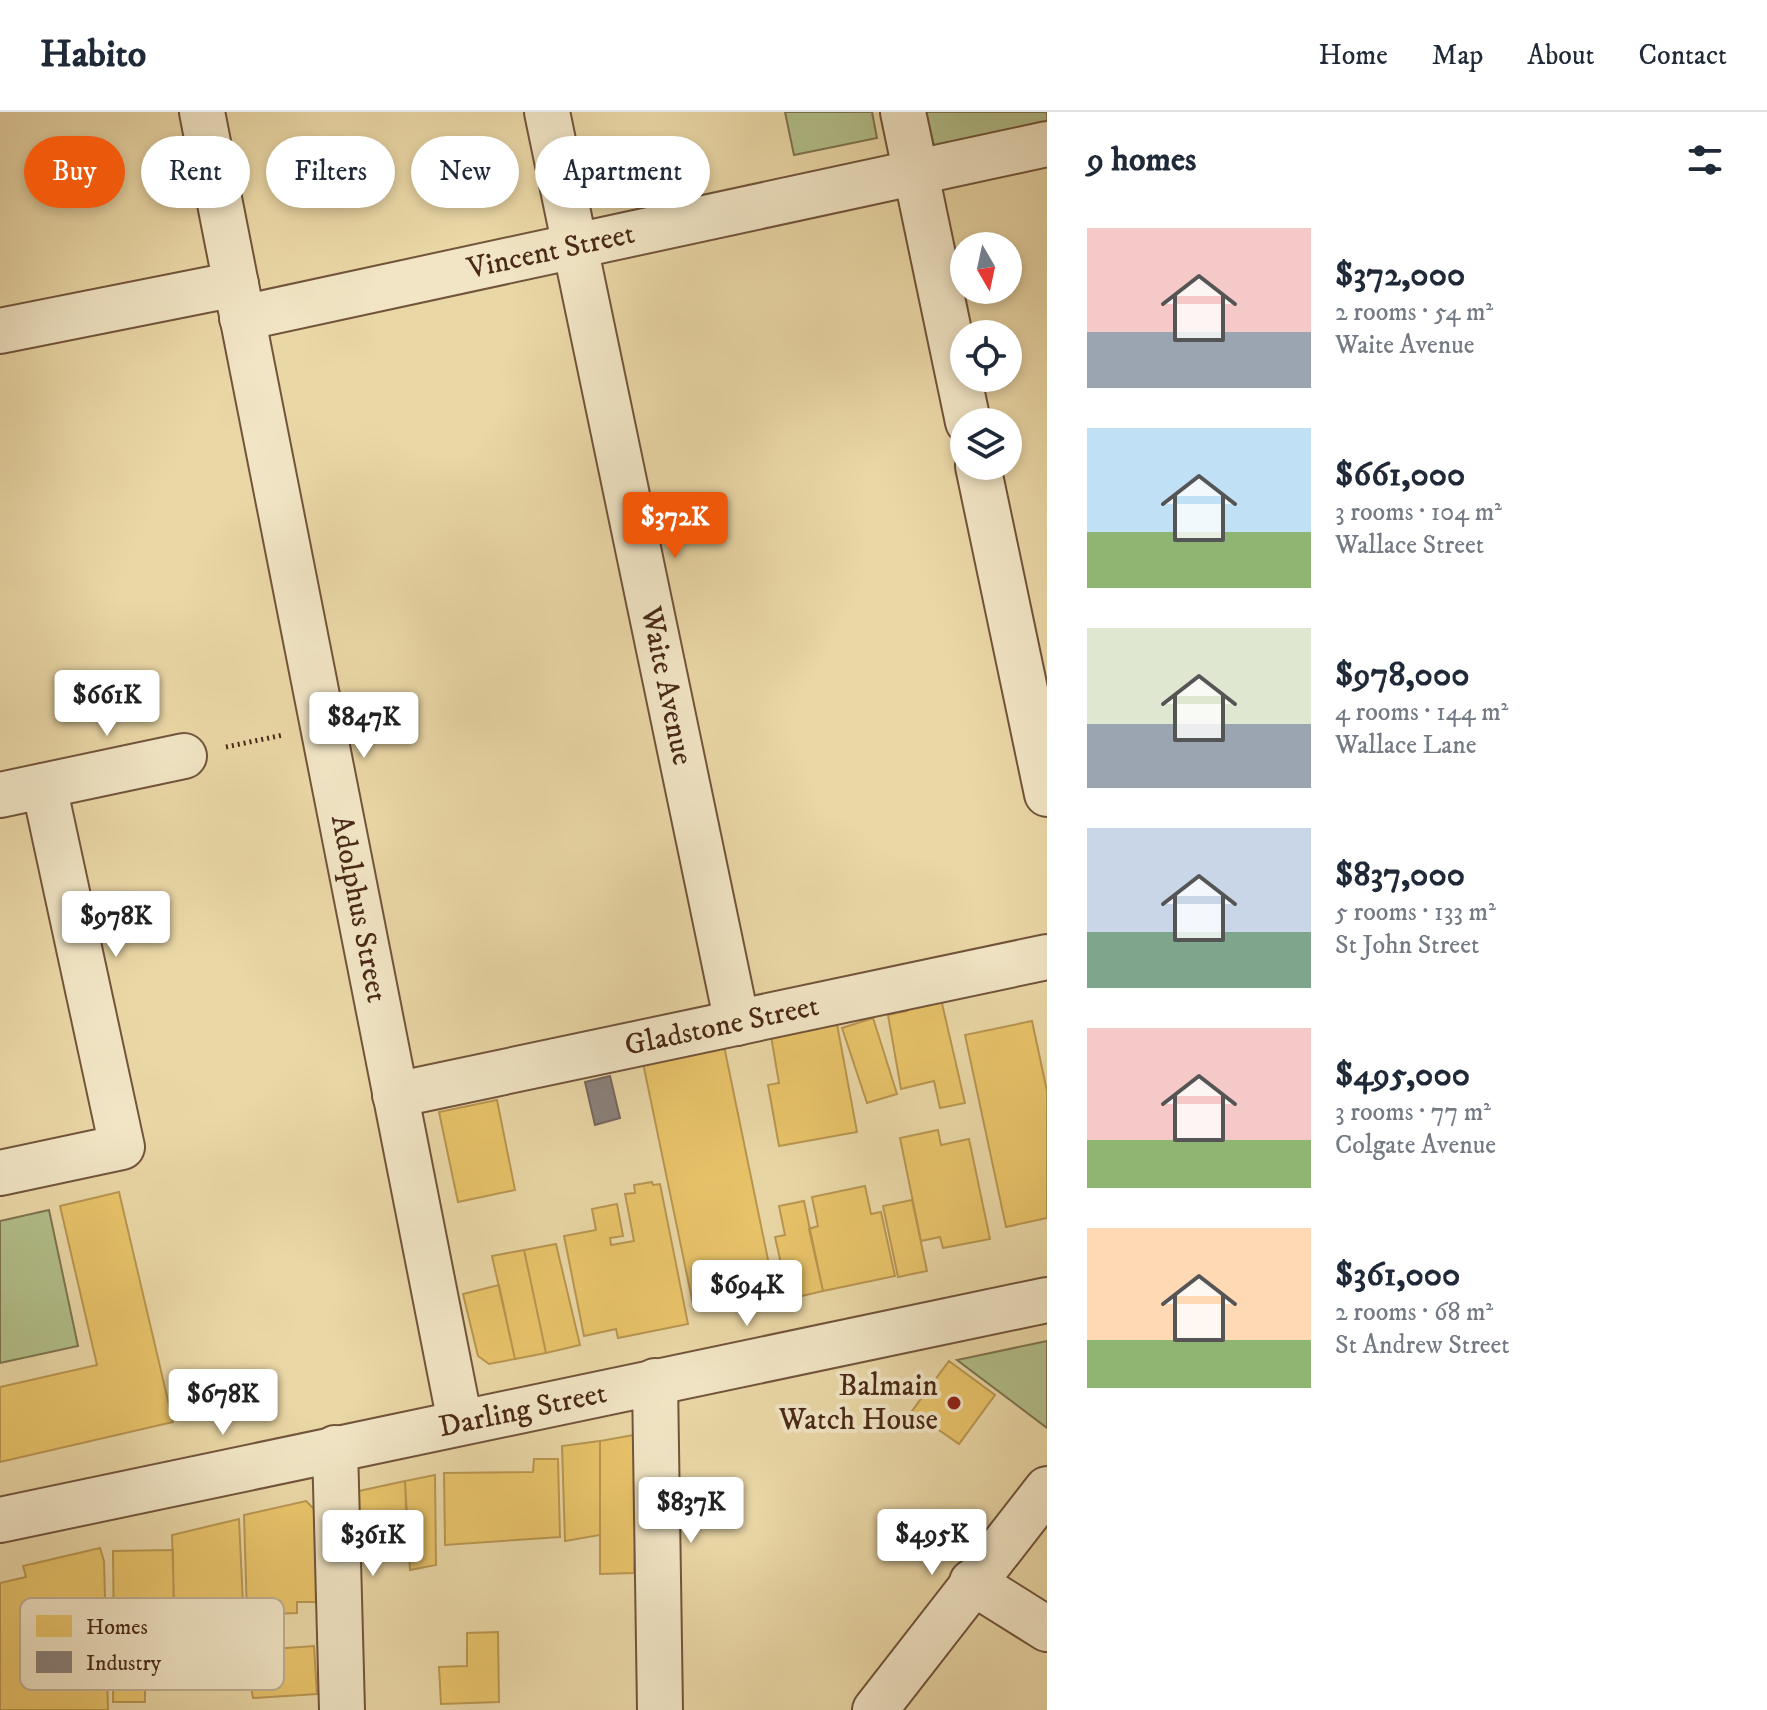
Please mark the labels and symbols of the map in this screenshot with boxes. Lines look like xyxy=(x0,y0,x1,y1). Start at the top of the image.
street label: Vincent Street xyxy=(463,215,638,287)
north arrow xyxy=(950,232,1022,304)
pin: $372K xyxy=(619,492,731,560)
street label: Waite Avenue xyxy=(632,602,701,768)
pin: $661K xyxy=(51,670,163,738)
pin: $847K xyxy=(308,692,420,760)
street label: Adolphus Street xyxy=(322,812,395,1005)
pin: $978K xyxy=(60,891,172,959)
street label: Gladstone Street xyxy=(621,987,822,1064)
pin: $694K xyxy=(691,1260,803,1328)
place label: Balmain Watch House xyxy=(778,1368,938,1439)
pin: $678K xyxy=(167,1369,279,1437)
street label: Darling Street xyxy=(435,1375,610,1446)
marker: Balmain Watch House xyxy=(945,1394,963,1412)
pin: $837K xyxy=(635,1477,747,1545)
pin: $495K xyxy=(876,1509,988,1577)
pin: $361K xyxy=(317,1510,429,1578)
legend xyxy=(20,1598,284,1690)
text: Homes xyxy=(86,1614,148,1641)
text: Industry xyxy=(86,1650,162,1677)

